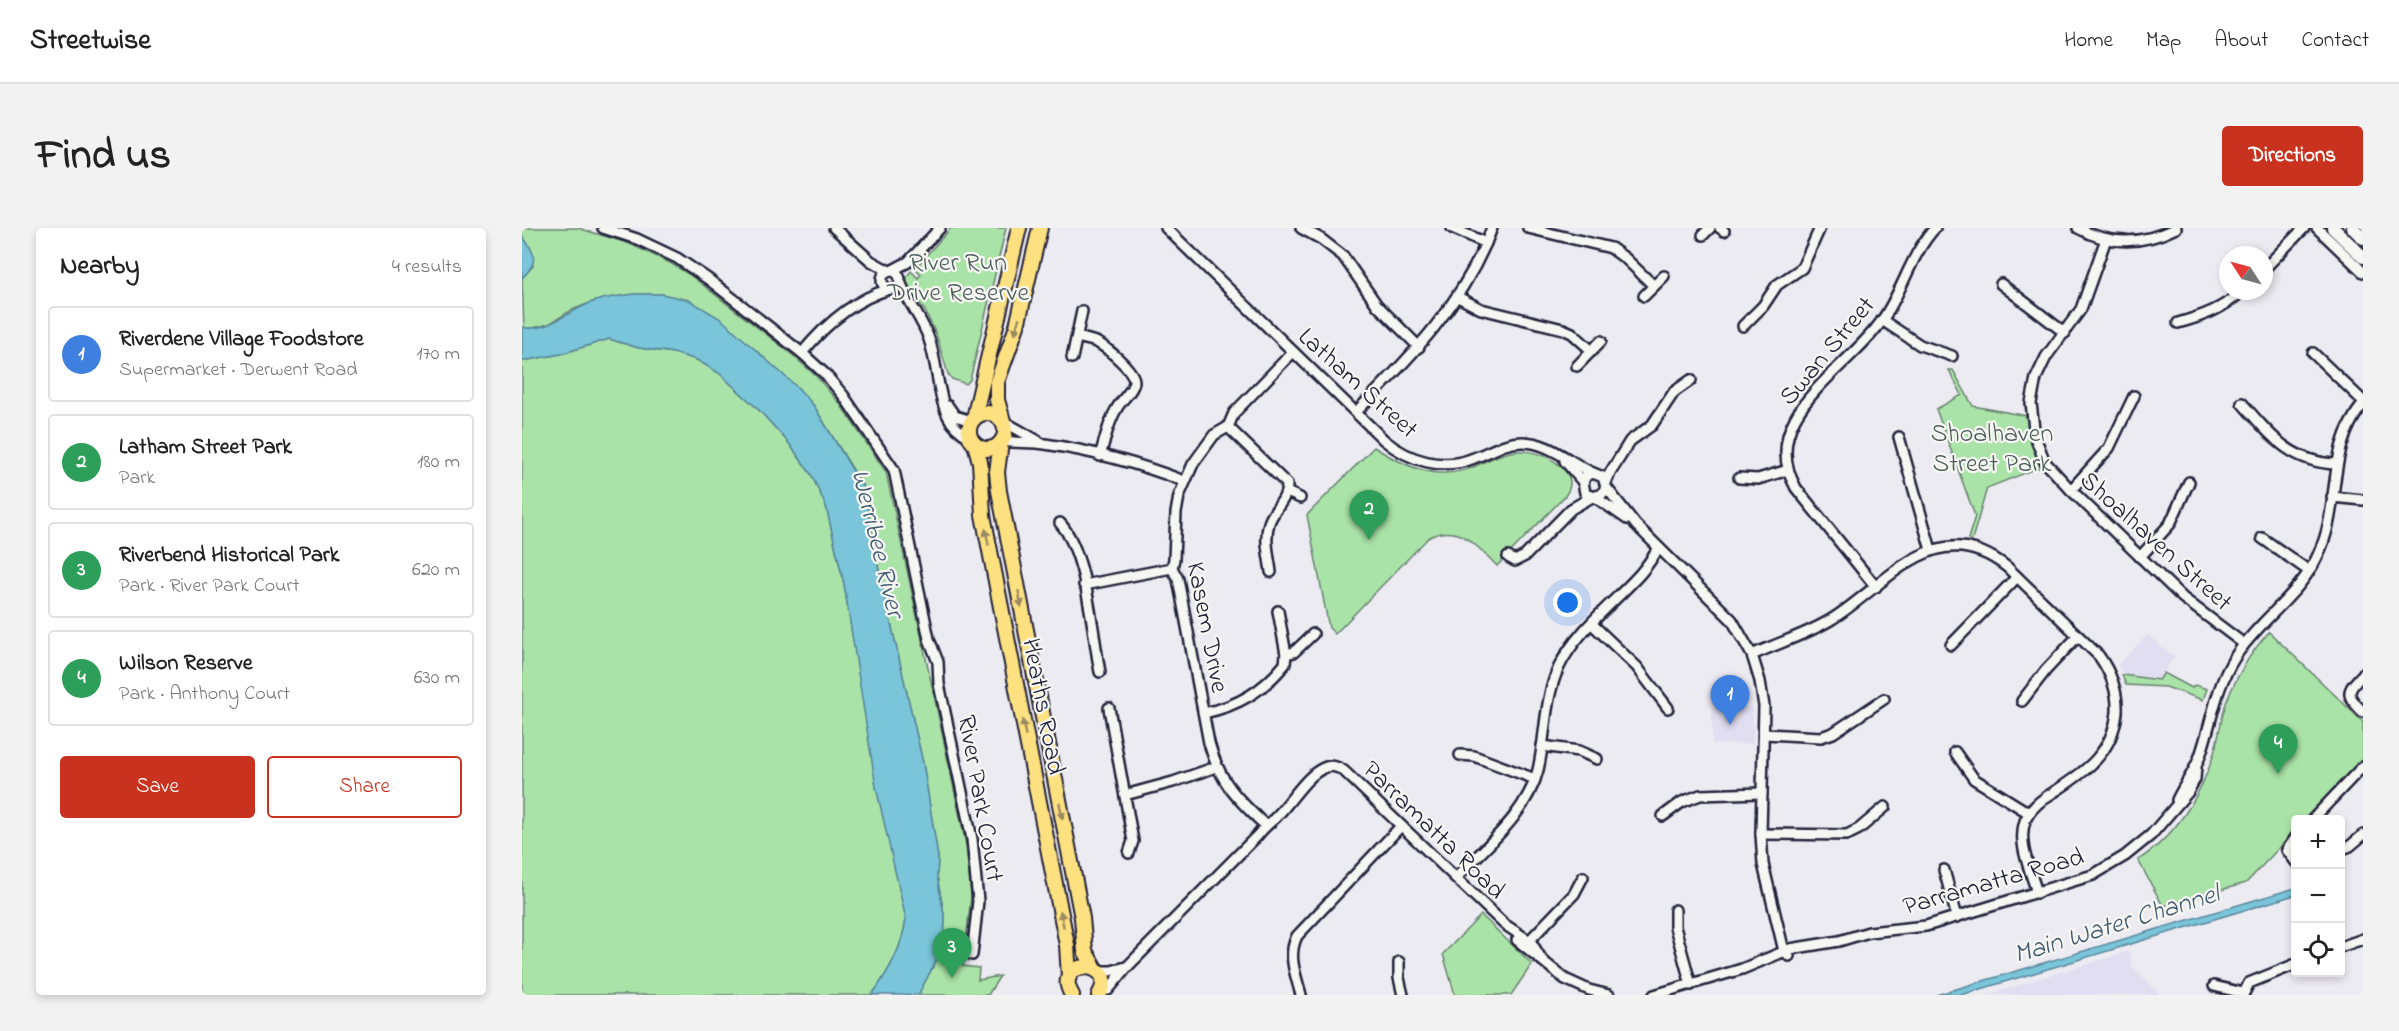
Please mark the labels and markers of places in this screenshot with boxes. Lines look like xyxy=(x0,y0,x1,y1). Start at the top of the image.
pin: 2 xyxy=(1350,490,1388,540)
pin: 1 xyxy=(1710,676,1750,725)
pin: 4 xyxy=(2258,724,2298,774)
pin: 3 xyxy=(932,928,972,978)

